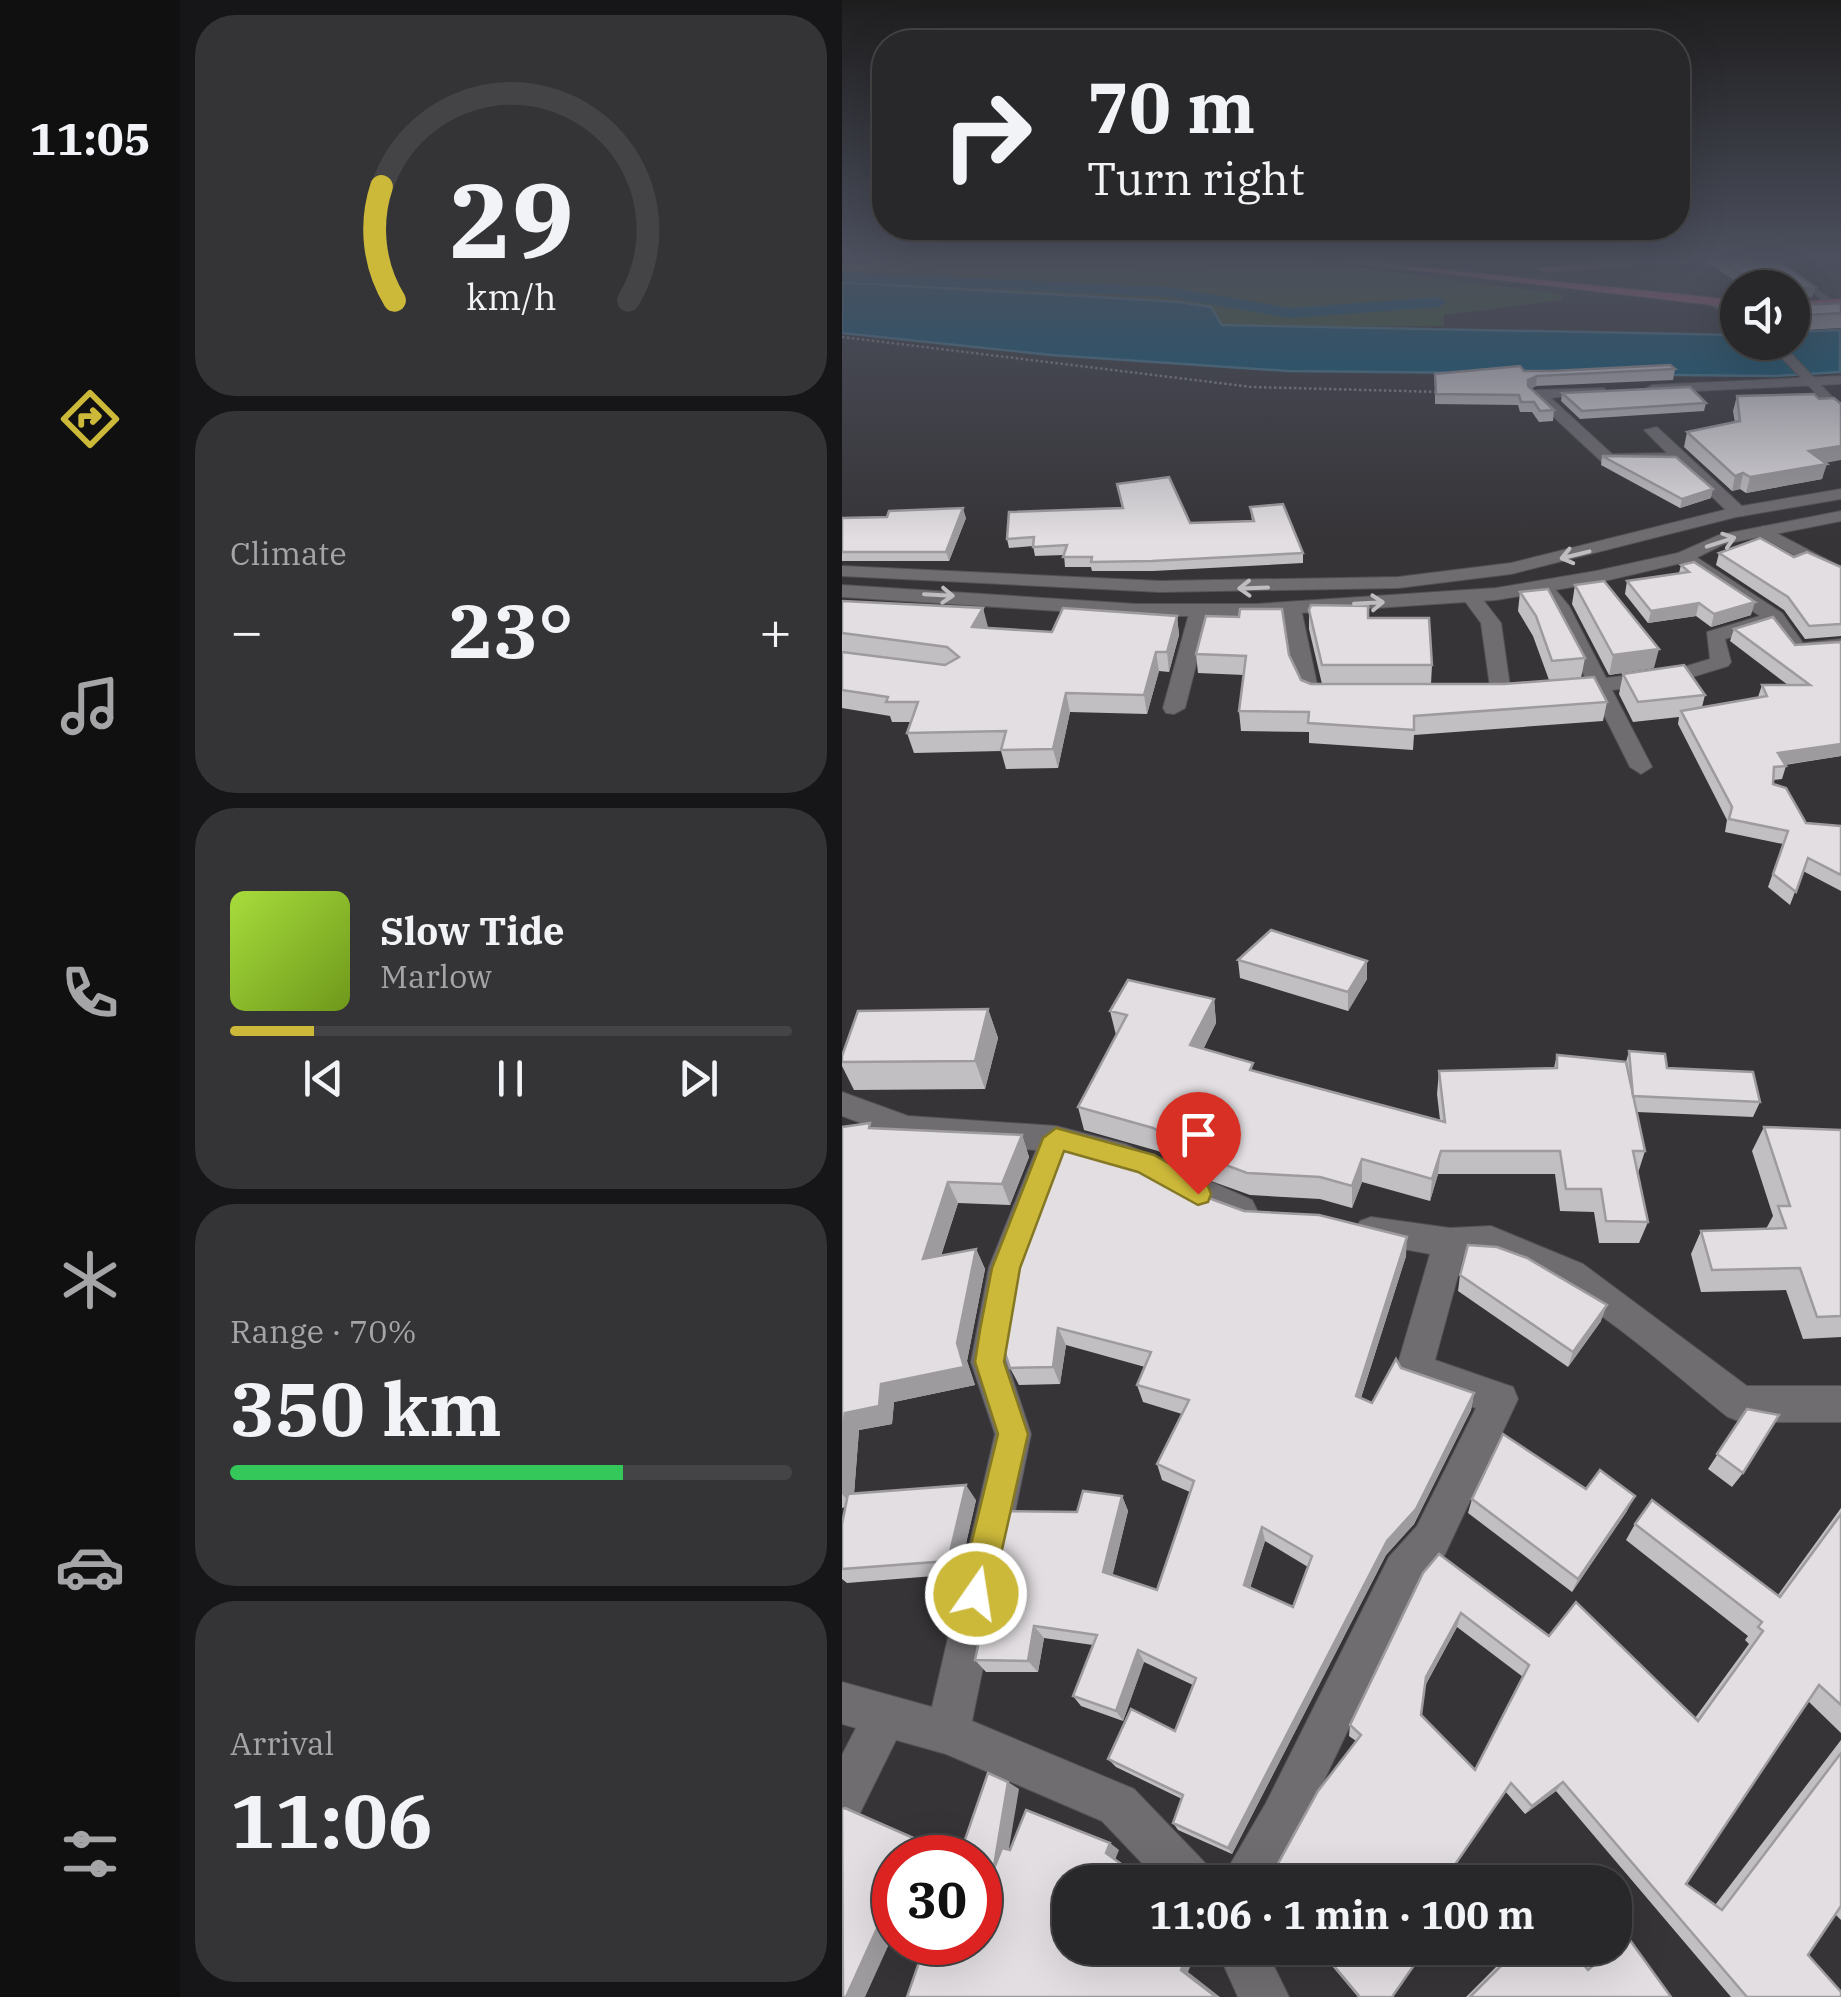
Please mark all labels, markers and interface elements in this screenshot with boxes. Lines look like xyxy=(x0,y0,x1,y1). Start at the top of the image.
text: 70 m xyxy=(1087,61,1255,152)
icon: right xyxy=(922,70,1052,200)
text: 11:05 xyxy=(29,109,151,167)
text: Turn right xyxy=(1087,149,1305,207)
text: 29 xyxy=(449,151,573,287)
map controls xyxy=(1720,270,1810,360)
button: sound xyxy=(1720,270,1810,360)
text: km/h xyxy=(466,273,556,320)
icon: directions xyxy=(55,384,125,454)
one-way arrow xyxy=(1705,531,1736,549)
text: Climate xyxy=(230,532,347,574)
one-way arrow xyxy=(1560,547,1592,565)
one-way arrow xyxy=(1237,579,1269,598)
text: 23° xyxy=(448,581,574,679)
one-way arrow xyxy=(923,586,955,605)
one-way arrow xyxy=(1352,593,1384,612)
text: − xyxy=(230,595,263,666)
text: + xyxy=(759,595,792,666)
icon: music xyxy=(55,671,125,741)
text: Slow Tide xyxy=(380,906,565,955)
text: Marlow xyxy=(380,955,492,997)
icon: phone xyxy=(55,958,125,1028)
icon: previous xyxy=(296,1051,351,1106)
icon: pause xyxy=(483,1051,538,1106)
icon: next xyxy=(671,1051,726,1106)
pin xyxy=(1156,1092,1241,1195)
icon: arrive xyxy=(1171,1107,1226,1162)
icon: climate xyxy=(55,1245,125,1315)
text: Range · 70% xyxy=(230,1310,417,1352)
text: 350 km xyxy=(230,1359,502,1457)
icon: car xyxy=(55,1532,125,1602)
position arrow xyxy=(924,1542,1028,1646)
text: Arrival xyxy=(230,1722,334,1764)
text: 11:06 xyxy=(230,1771,433,1869)
icon: filters xyxy=(55,1819,125,1889)
speed limit sign: 30 xyxy=(872,1835,1002,1965)
text: 11:06 · 1 min · 100 m xyxy=(1149,1890,1535,1939)

